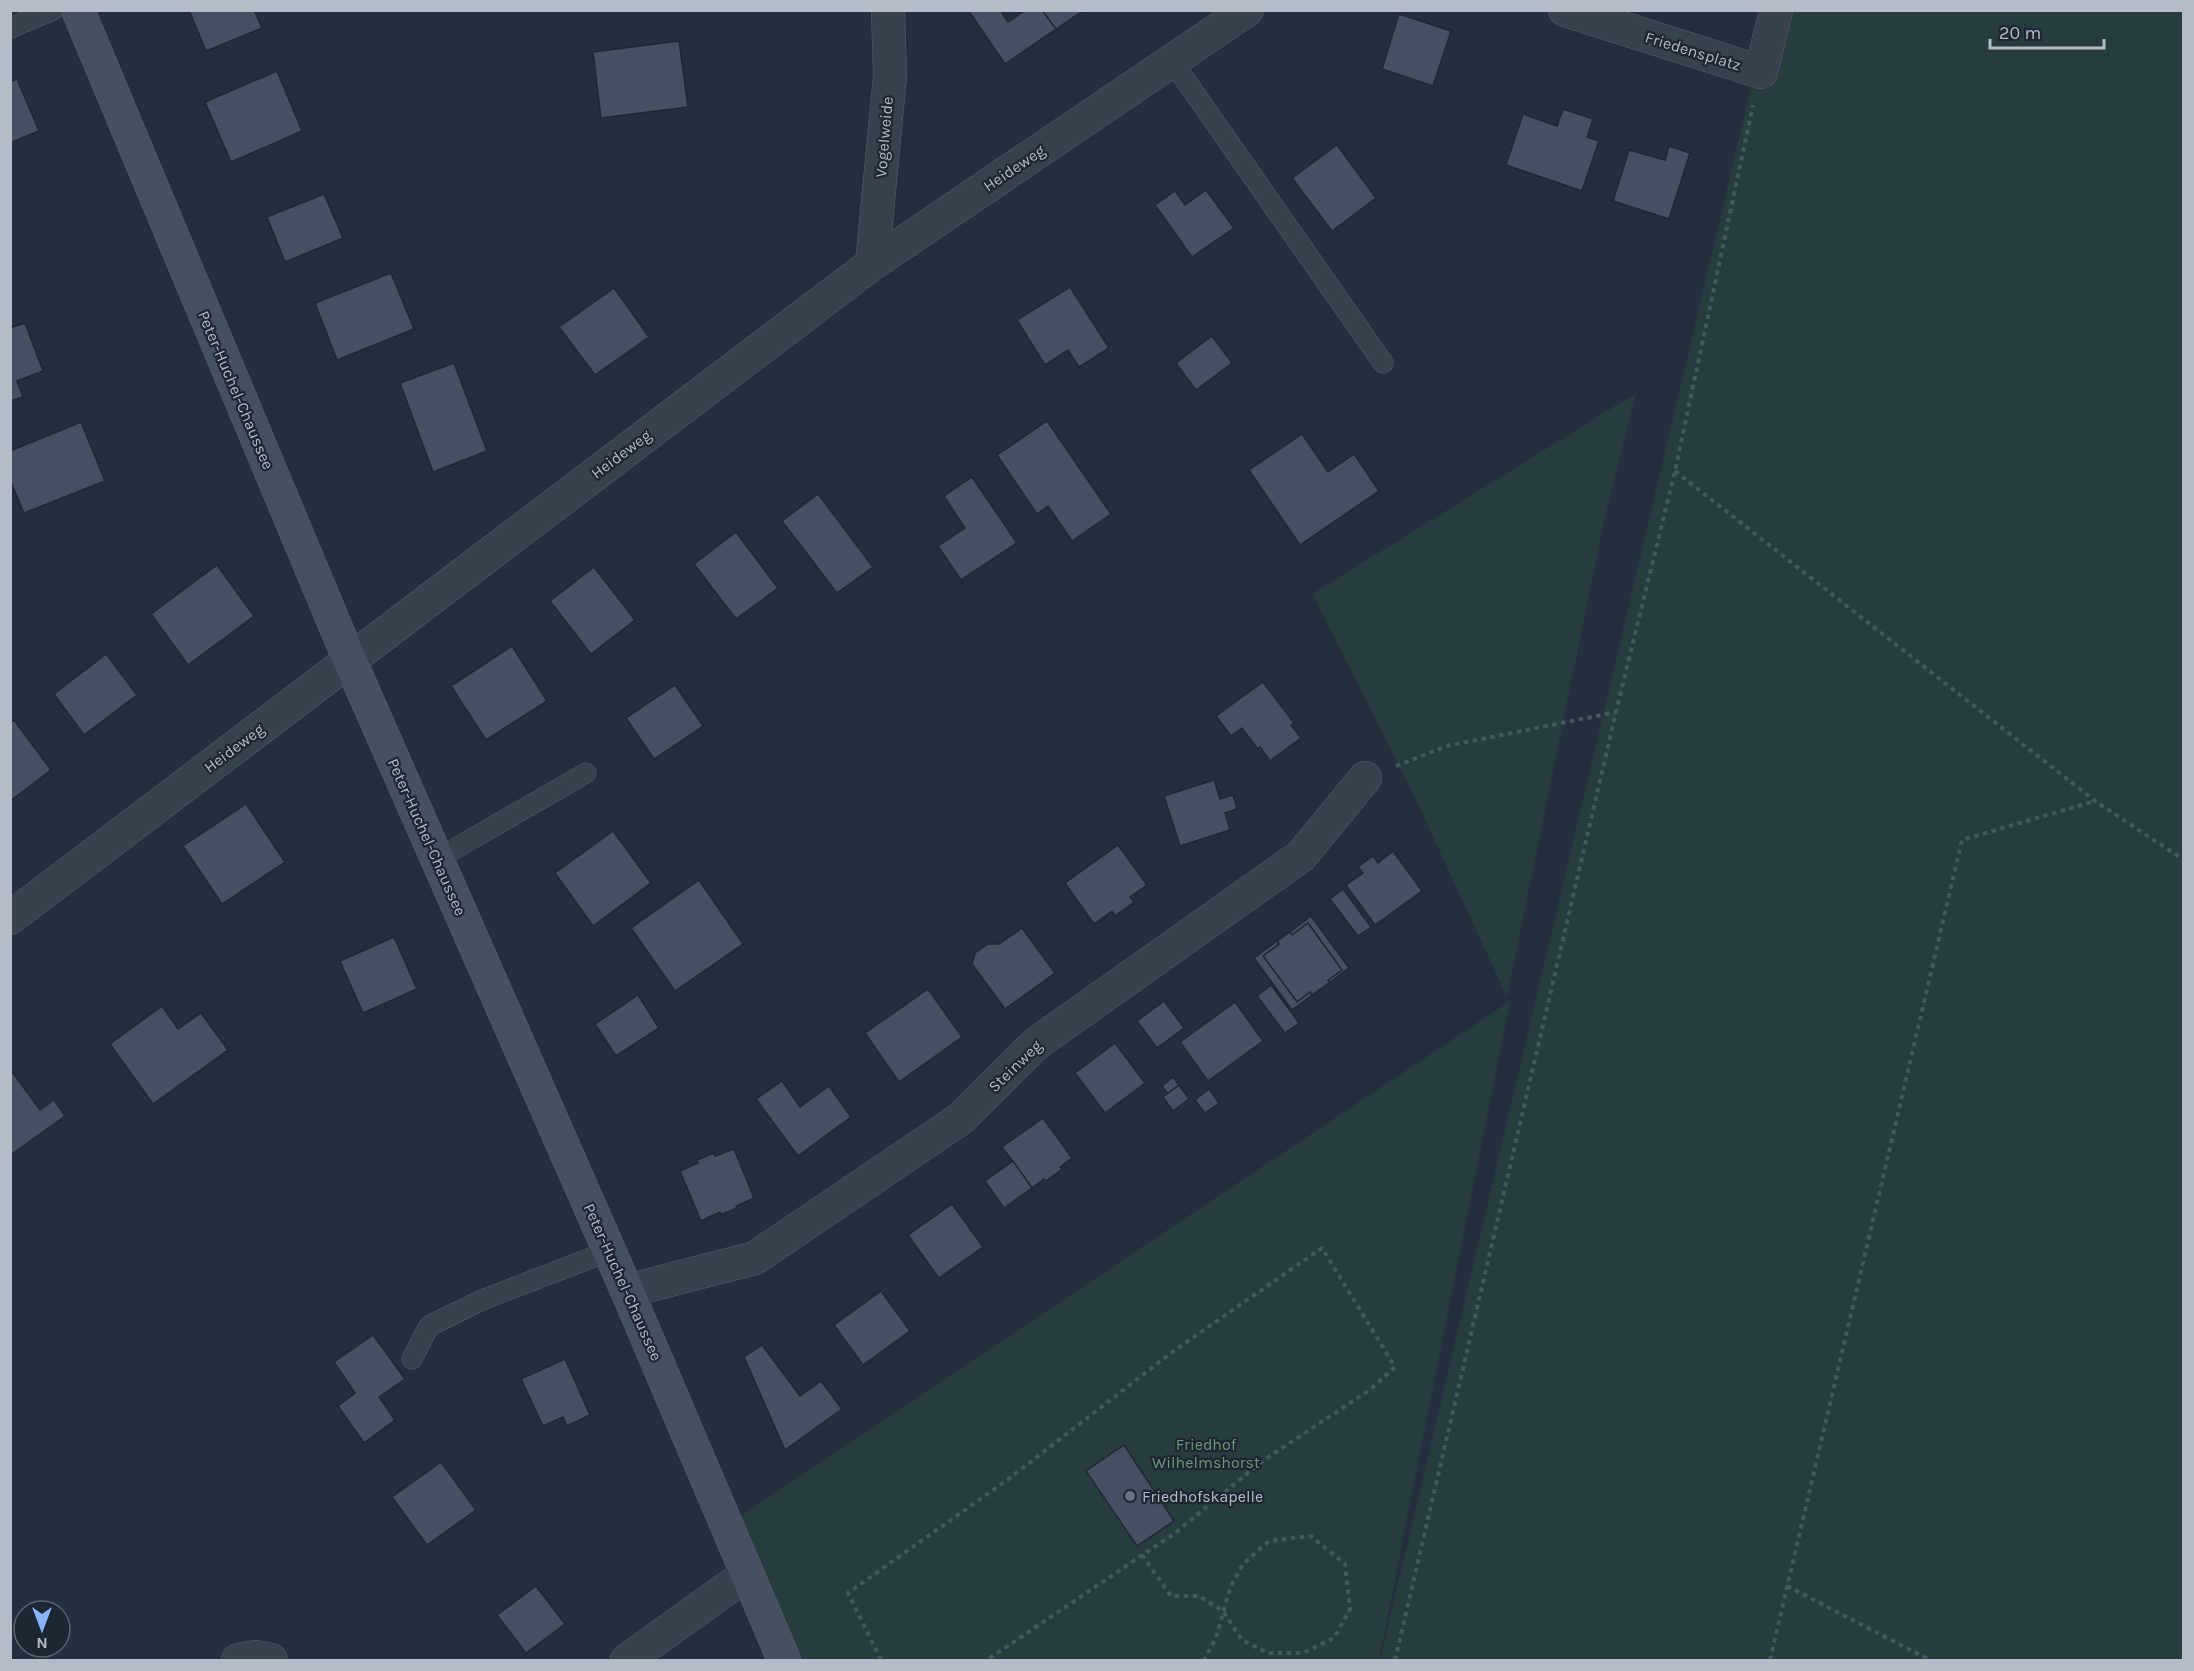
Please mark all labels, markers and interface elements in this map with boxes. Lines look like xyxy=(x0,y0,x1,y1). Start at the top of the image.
scale bar xyxy=(1990,12,2104,50)
text: 20 m xyxy=(1999,22,2041,44)
street label: Friedensplatz xyxy=(1643,27,1743,75)
street label: Vogelweide xyxy=(871,96,897,178)
street label: Heideweg xyxy=(980,140,1048,196)
street label: Peter-Huchel-Chaussee xyxy=(194,308,278,472)
street label: Heideweg xyxy=(587,425,655,483)
street label: Heideweg xyxy=(200,719,268,777)
street label: Peter-Huchel-Chaussee xyxy=(384,755,470,919)
street label: Steinweg xyxy=(984,1036,1046,1096)
street label: Peter-Huchel-Chaussee xyxy=(580,1200,666,1364)
park label: Friedhof Wilhelmshorst xyxy=(1152,1435,1260,1472)
place label: Friedhofskapelle xyxy=(1142,1487,1263,1506)
marker: Friedhofskapelle xyxy=(1123,1489,1137,1503)
north arrow xyxy=(12,1599,72,1659)
text: N xyxy=(36,1634,48,1653)

